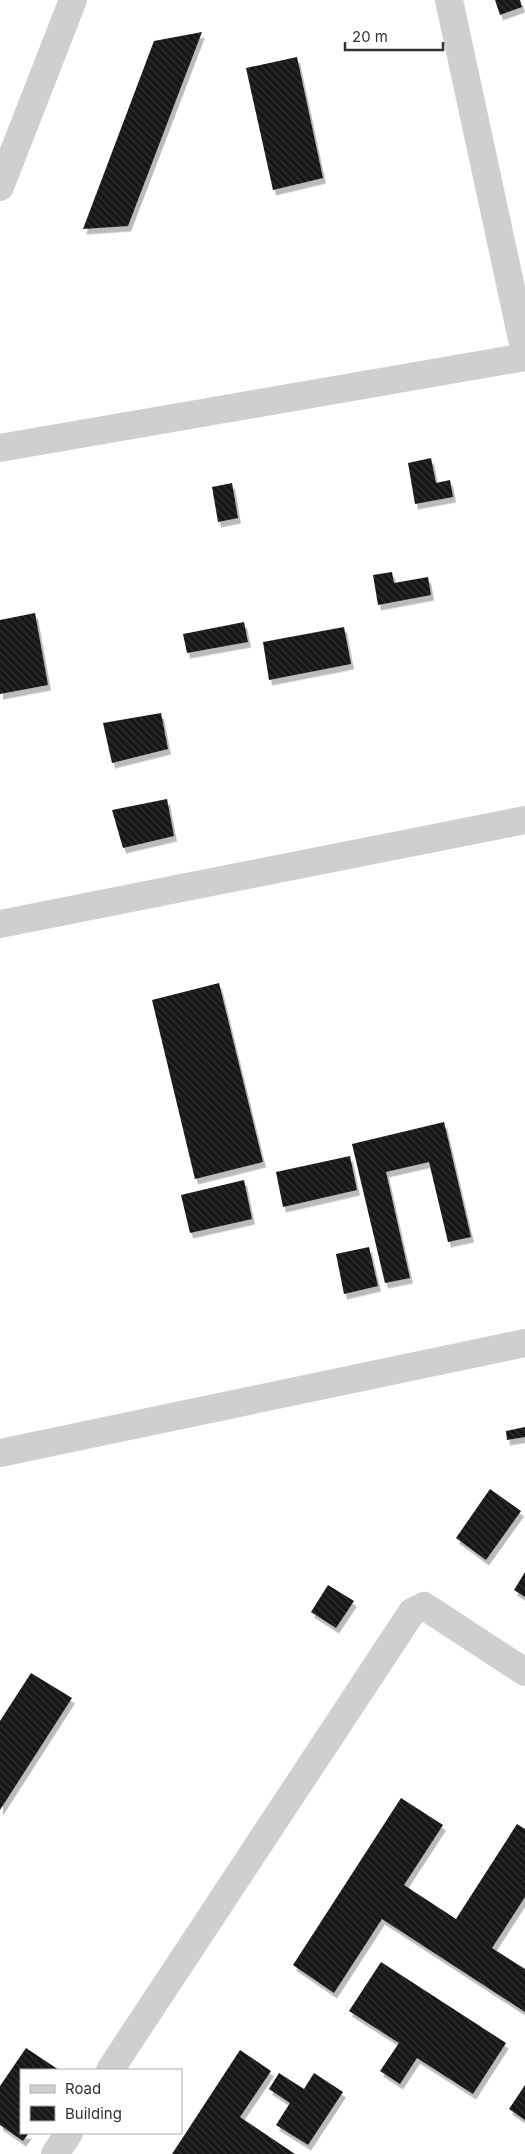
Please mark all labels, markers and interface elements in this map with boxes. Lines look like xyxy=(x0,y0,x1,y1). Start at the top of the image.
scale bar xyxy=(345,20,442,52)
text: 20 m xyxy=(352,27,388,46)
legend xyxy=(20,2069,182,2134)
text: Road xyxy=(65,2079,101,2098)
text: Building xyxy=(65,2104,122,2123)

